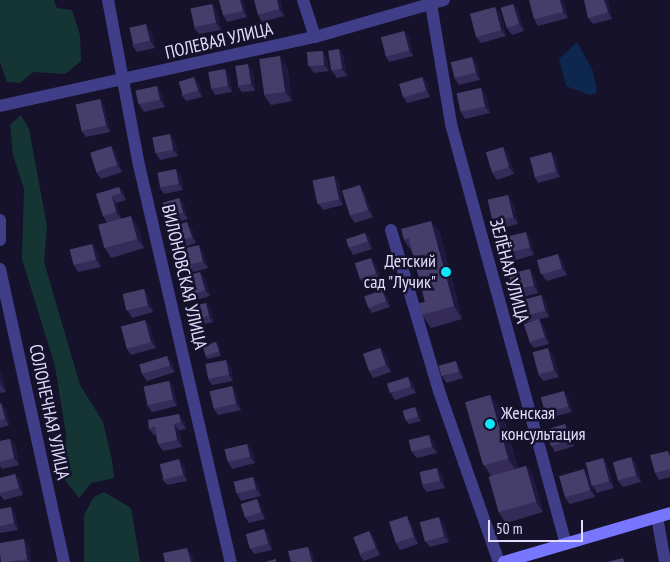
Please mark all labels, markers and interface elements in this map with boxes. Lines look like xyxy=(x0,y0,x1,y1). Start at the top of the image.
street label: ПОЛЕВАЯ УЛИЦА xyxy=(163,18,275,64)
street label: ВИЛОНОВСКАЯ УЛИЦА xyxy=(157,202,211,352)
street label: ЗЕЛЁНАЯ УЛИЦА xyxy=(485,216,533,326)
place label: Детский сад "Лучик" xyxy=(363,251,436,294)
marker: Детский сад "Лучик" xyxy=(440,266,452,278)
street label: СОЛОНЕЧНАЯ УЛИЦА xyxy=(24,342,74,482)
place label: Женская консультация xyxy=(501,403,586,446)
marker: Женская консультация xyxy=(483,417,497,431)
scale bar xyxy=(490,510,585,542)
text: 50 m xyxy=(496,519,522,538)

